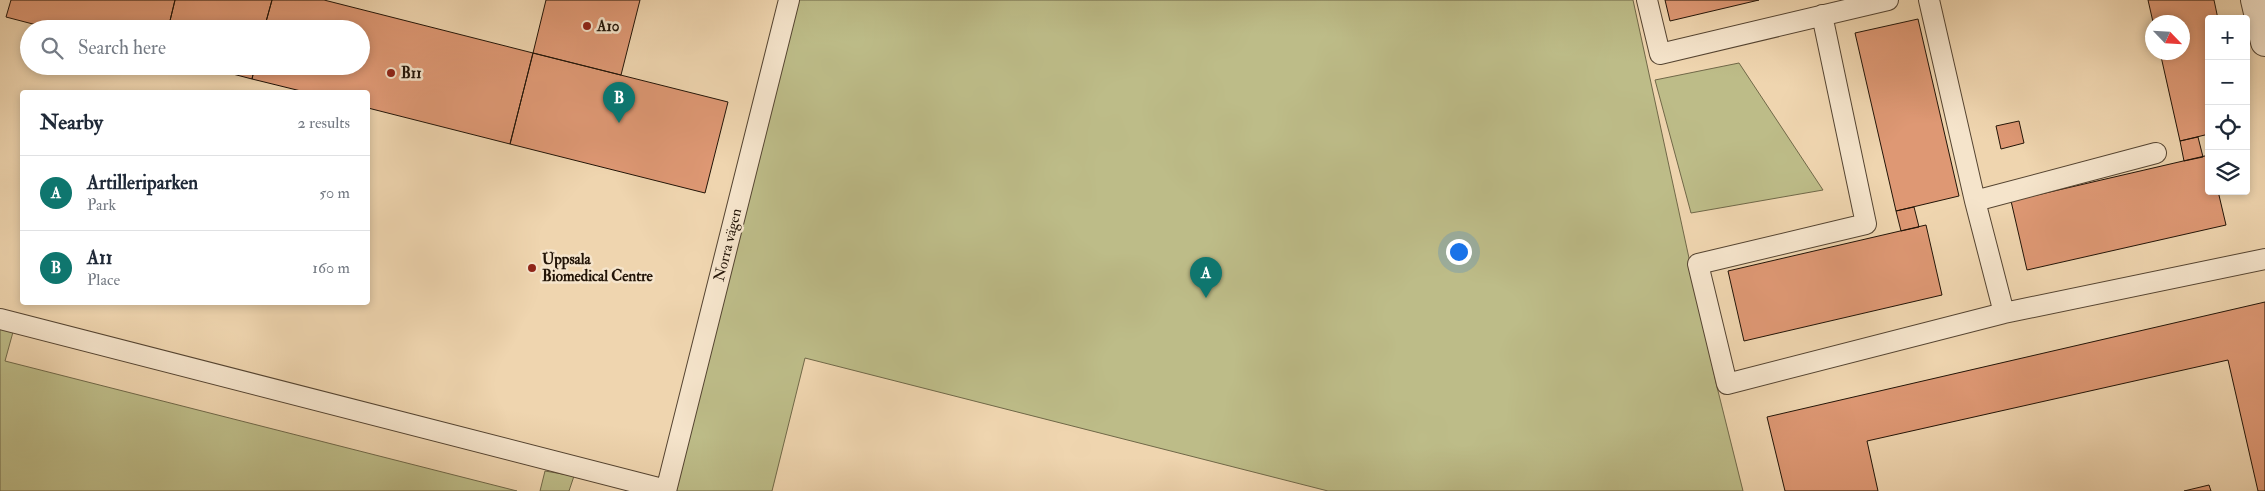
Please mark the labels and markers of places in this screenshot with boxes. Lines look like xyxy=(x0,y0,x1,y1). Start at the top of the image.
place label: A10 xyxy=(596,17,620,36)
marker: A10 xyxy=(581,20,593,32)
place label: B11 xyxy=(401,64,422,83)
marker: B11 xyxy=(385,67,397,79)
pin: B xyxy=(603,82,635,123)
place label: Uppsala Biomedical Centre xyxy=(542,250,654,286)
pin: A xyxy=(1190,257,1222,298)
marker: Uppsala Biomedical Centre xyxy=(526,262,538,274)

